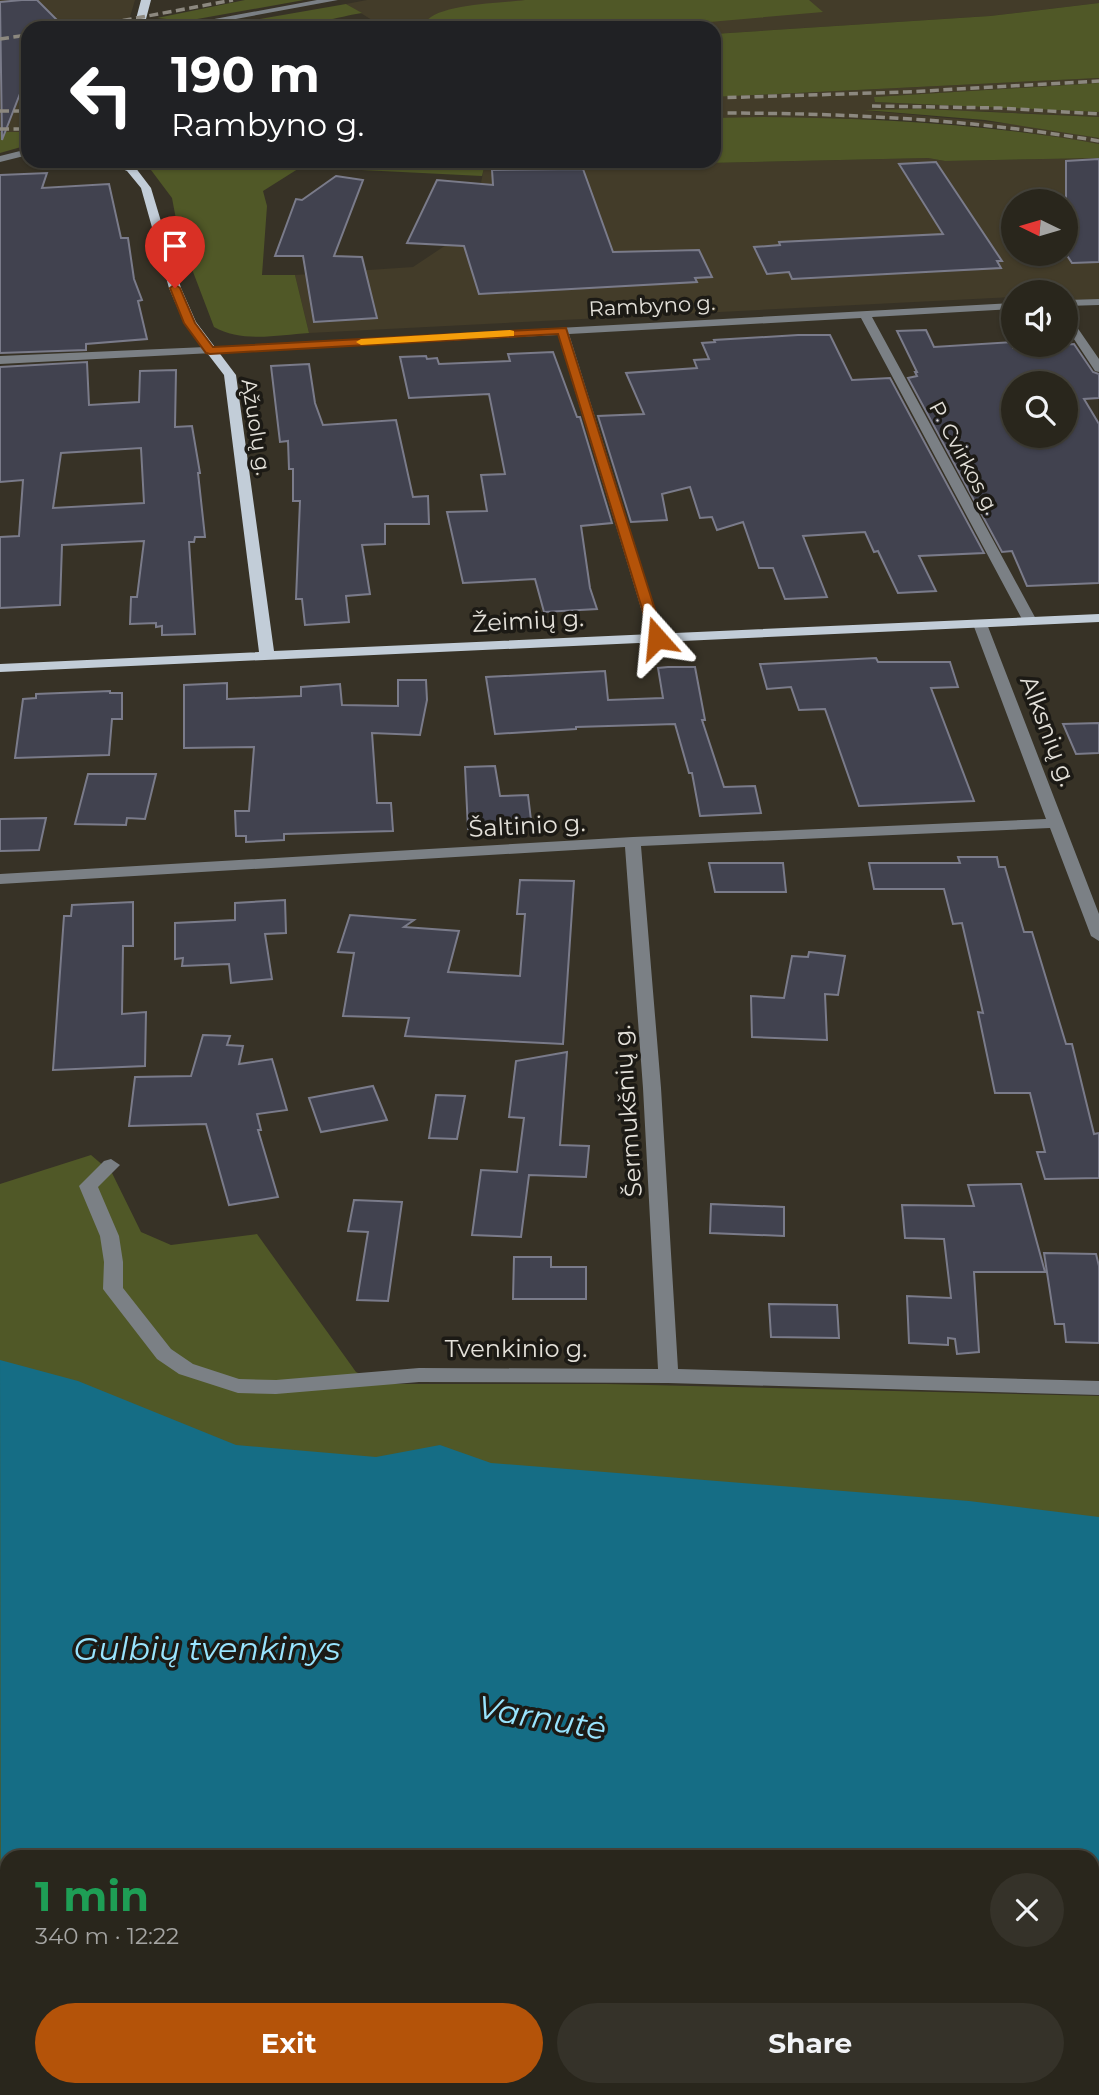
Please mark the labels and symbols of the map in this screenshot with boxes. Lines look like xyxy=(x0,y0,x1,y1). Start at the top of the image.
north arrow xyxy=(1001,189,1078,266)
pin xyxy=(145,216,205,288)
street label: Rambyno g. xyxy=(588,290,716,321)
street label: Ąžuolų g. xyxy=(237,377,276,477)
street label: P. Cvirkos g. xyxy=(924,397,1005,519)
position arrow xyxy=(620,601,694,675)
street label: Žeimių g. xyxy=(471,603,585,638)
street label: Alksnių g. xyxy=(1014,671,1083,790)
street label: Šaltinio g. xyxy=(468,808,586,843)
street label: Šermukšnių g. xyxy=(607,1024,648,1198)
street label: Tvenkinio g. xyxy=(445,1334,587,1363)
water label: Gulbių tvenkinys xyxy=(74,1629,341,1668)
water label: Varnutė xyxy=(475,1687,609,1748)

